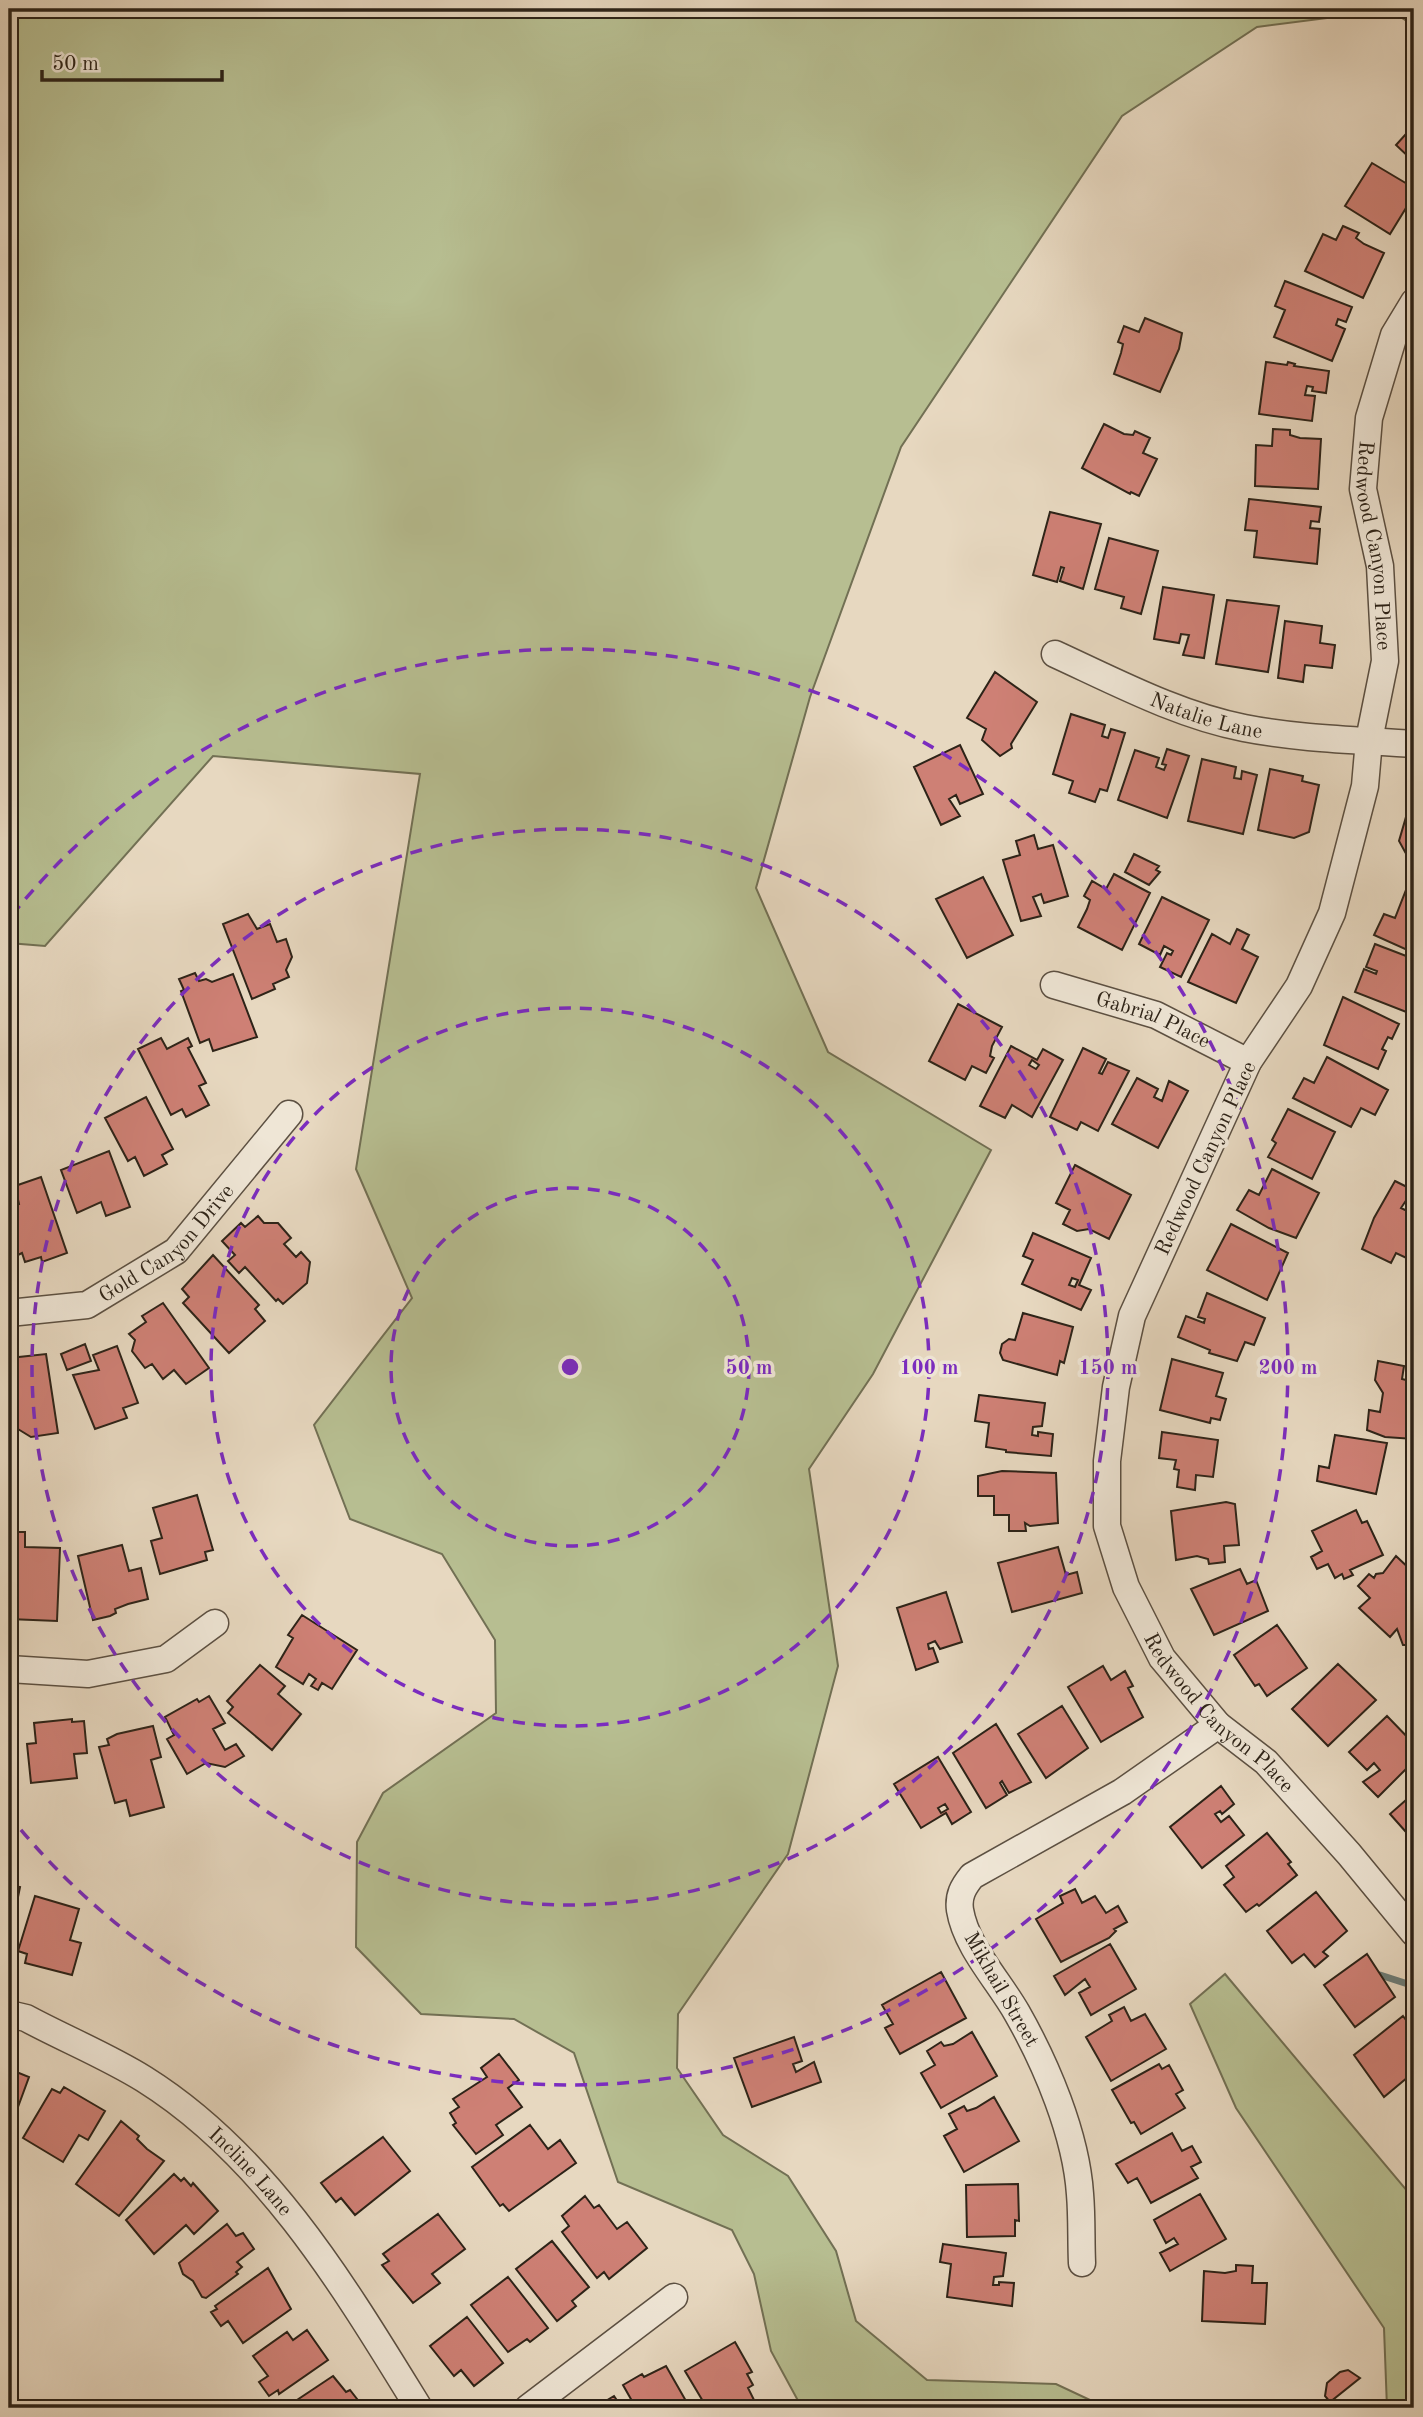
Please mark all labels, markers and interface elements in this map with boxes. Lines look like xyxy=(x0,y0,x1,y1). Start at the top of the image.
scale bar xyxy=(42,38,222,82)
text: 50 m xyxy=(52,54,99,75)
street label: Redwood Canyon Place xyxy=(1351,440,1393,651)
street label: Natalie Lane xyxy=(1146,690,1264,743)
street label: Gabrial Place xyxy=(1093,989,1213,1053)
street label: Redwood Canyon Place xyxy=(1152,1058,1261,1259)
street label: Gold Canyon Drive xyxy=(96,1181,238,1307)
centre of rings xyxy=(558,1355,582,1379)
text: 50 m xyxy=(725,1358,773,1379)
text: 100 m xyxy=(899,1358,959,1379)
text: 150 m xyxy=(1078,1358,1138,1379)
text: 200 m xyxy=(1258,1358,1318,1379)
street label: Redwood Canyon Place xyxy=(1139,1630,1297,1797)
street label: Mikhail Street xyxy=(959,1929,1042,2051)
street label: Incline Lane xyxy=(204,2124,296,2220)

